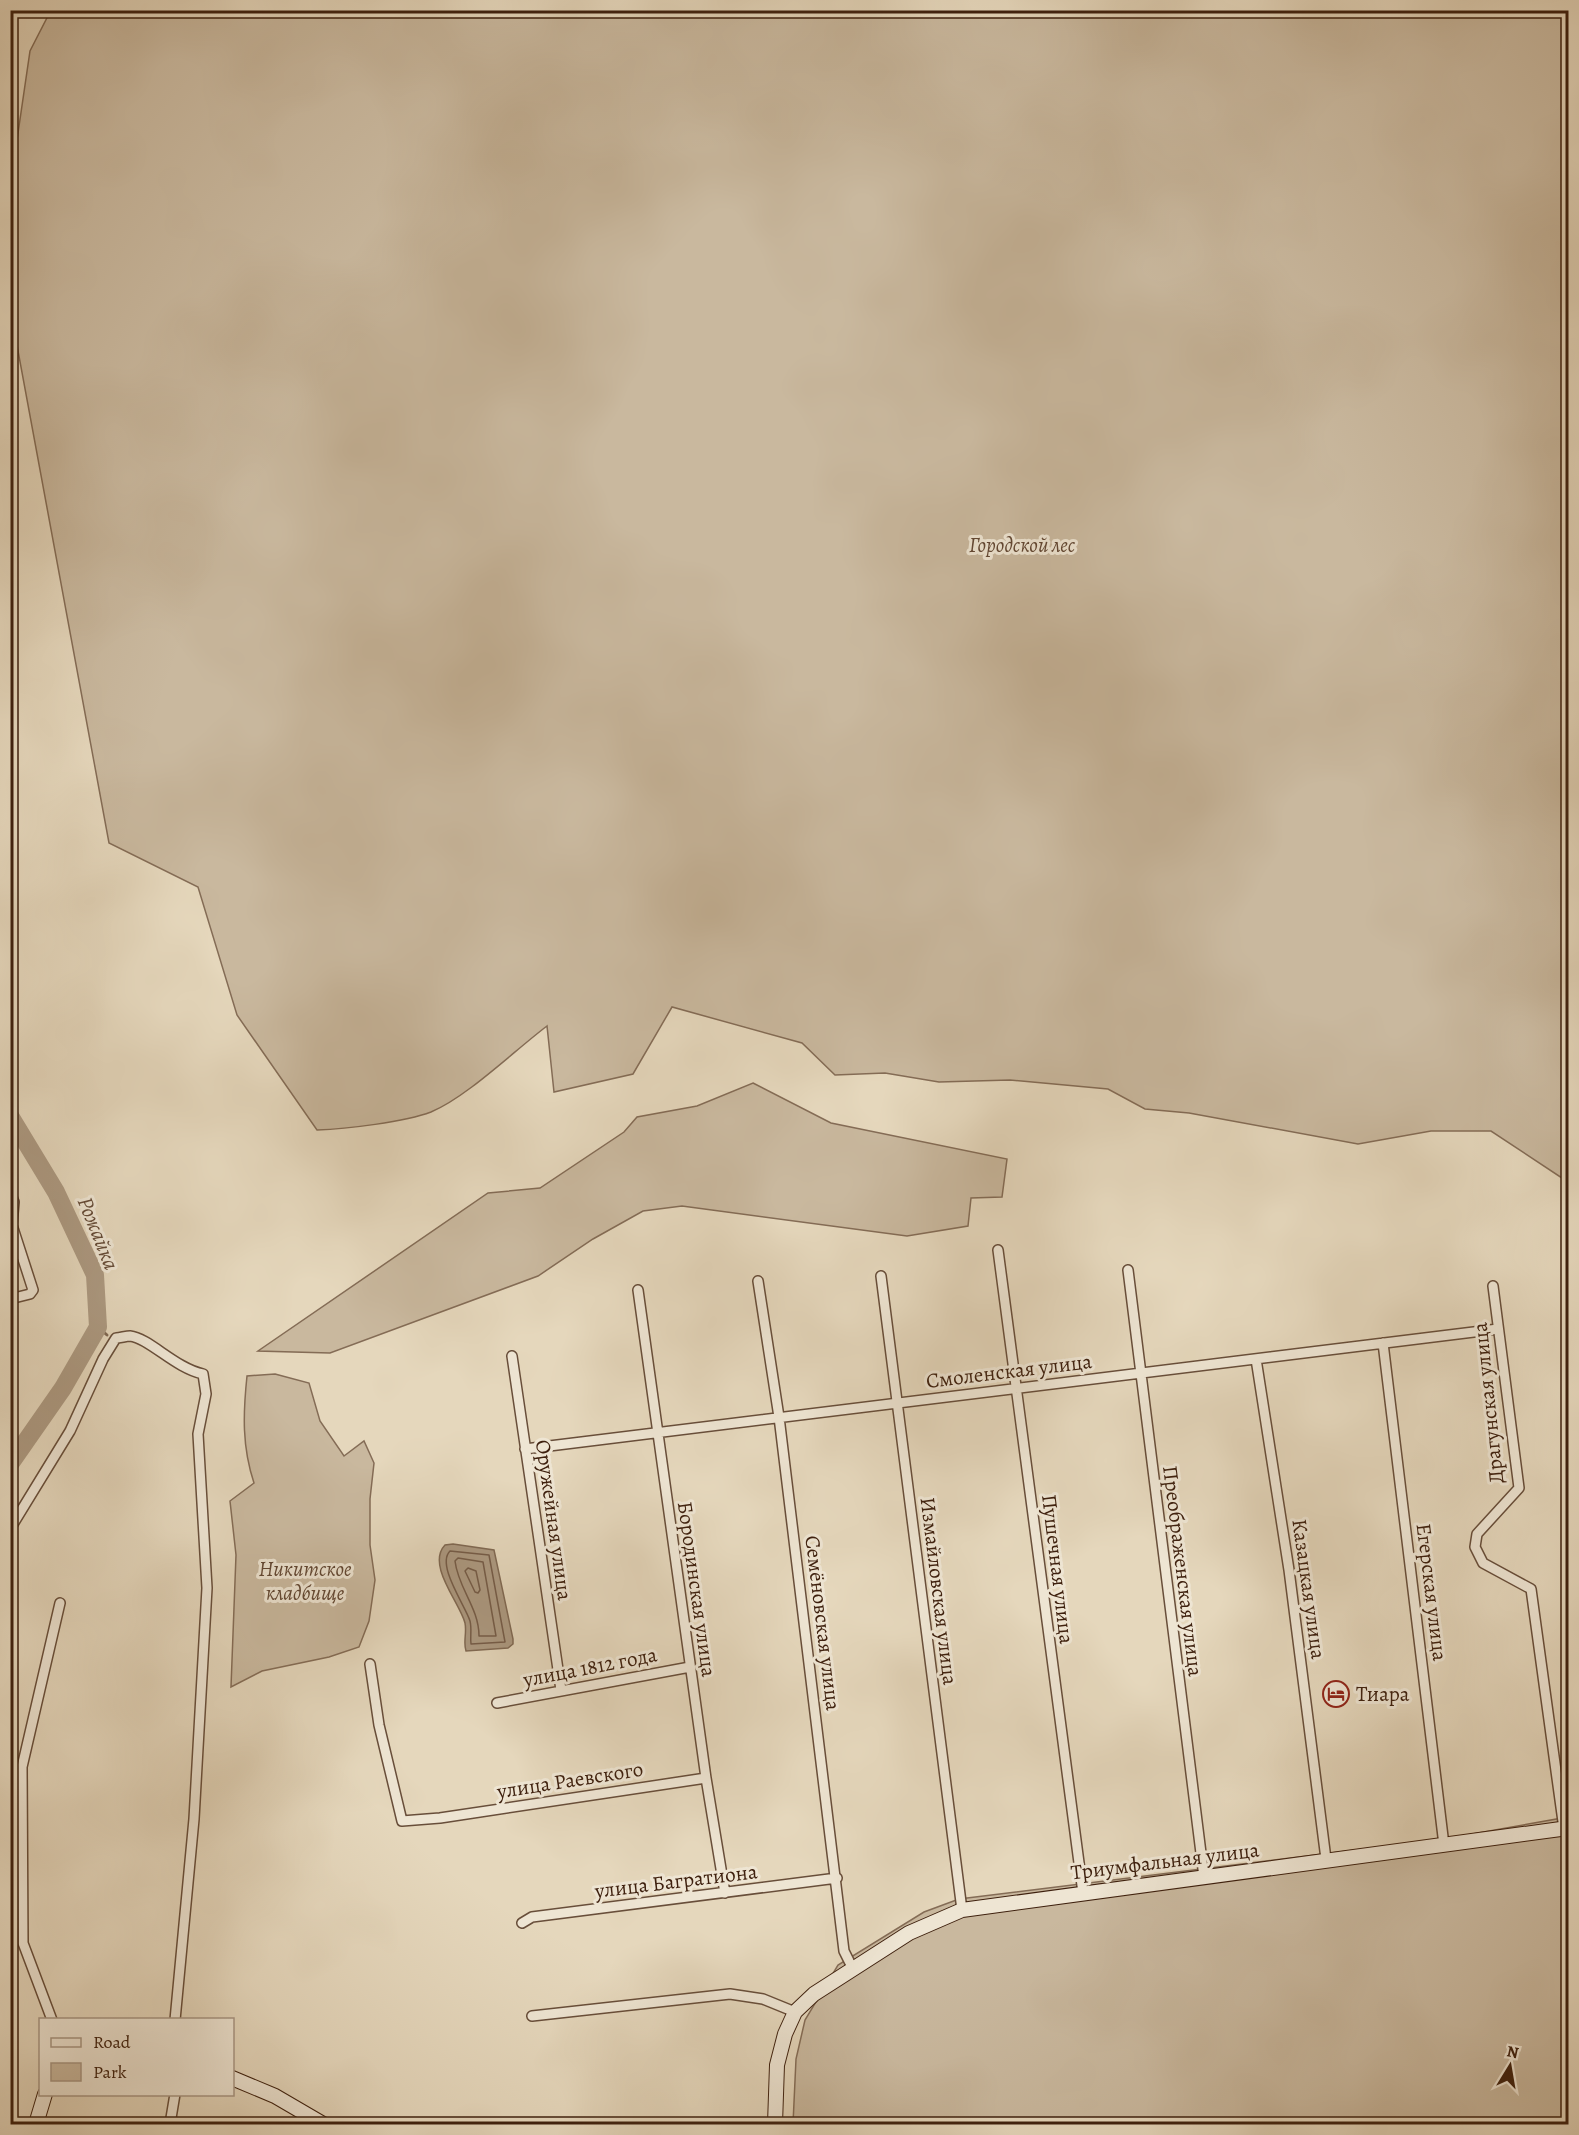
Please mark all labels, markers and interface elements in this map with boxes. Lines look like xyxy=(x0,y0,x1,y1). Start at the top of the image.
park label: Городской лес xyxy=(969,531,1076,559)
water label: Рожайка xyxy=(70,1192,126,1274)
street label: Драгунская улица xyxy=(1466,1321,1510,1485)
street label: Смоленская улица xyxy=(925,1347,1094,1395)
street label: Оружейная улица xyxy=(529,1438,579,1602)
street label: Преображенская улица xyxy=(1156,1464,1210,1678)
street label: Пушечная улица xyxy=(1035,1493,1081,1646)
street label: Измайловская улица xyxy=(914,1495,964,1687)
street label: Бородинская улица xyxy=(671,1499,723,1679)
street label: Казацкая улица xyxy=(1285,1517,1333,1661)
street label: Егерская улица xyxy=(1410,1522,1454,1663)
street label: Семёновская улица xyxy=(798,1534,848,1712)
park label: Никитское кладбище xyxy=(258,1555,352,1607)
street label: улица 1812 года xyxy=(520,1640,660,1694)
hotel icon: Тиара xyxy=(1321,1679,1351,1709)
place label: Тиара xyxy=(1356,1680,1410,1708)
street label: улица Раевского xyxy=(494,1755,645,1806)
street label: Триумфальная улица xyxy=(1069,1836,1261,1886)
street label: улица Багратиона xyxy=(592,1857,759,1905)
legend xyxy=(39,2018,234,2096)
text: Road xyxy=(93,2030,131,2054)
north arrow xyxy=(1480,2036,1540,2096)
text: N xyxy=(1505,2040,1521,2064)
text: Park xyxy=(93,2060,127,2084)

